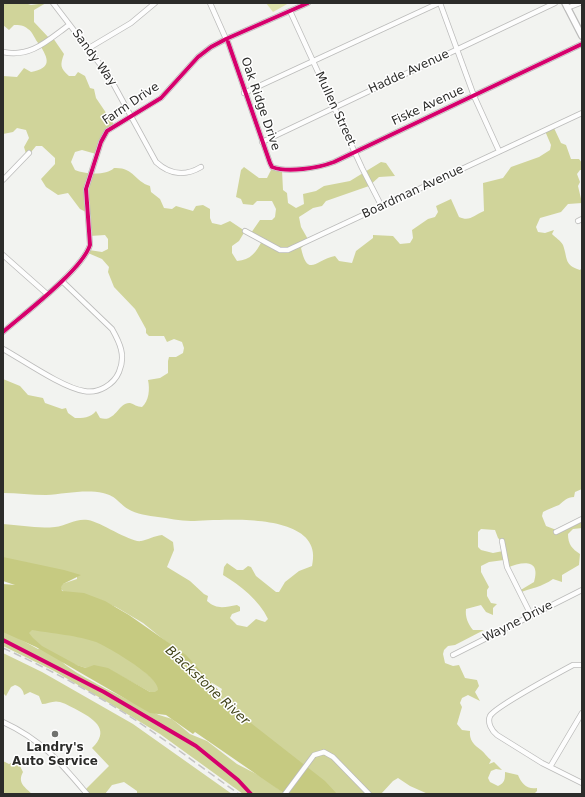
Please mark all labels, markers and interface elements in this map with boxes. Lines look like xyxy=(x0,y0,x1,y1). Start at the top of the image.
street label: Sandy Way xyxy=(69,27,119,89)
street label: Hadde Avenue xyxy=(366,47,452,97)
street label: Oak Ridge Drive xyxy=(237,55,283,153)
street label: Mullen Street xyxy=(312,70,358,148)
street label: Farm Drive xyxy=(100,80,162,128)
street label: Fiske Avenue xyxy=(390,83,466,129)
street label: Boardman Avenue xyxy=(360,162,466,222)
street label: Wayne Drive xyxy=(481,598,555,646)
water label: Blackstone River xyxy=(162,643,252,729)
marker: Landry's Auto Service xyxy=(50,729,60,739)
place label: Landry's Auto Service xyxy=(12,741,98,769)

